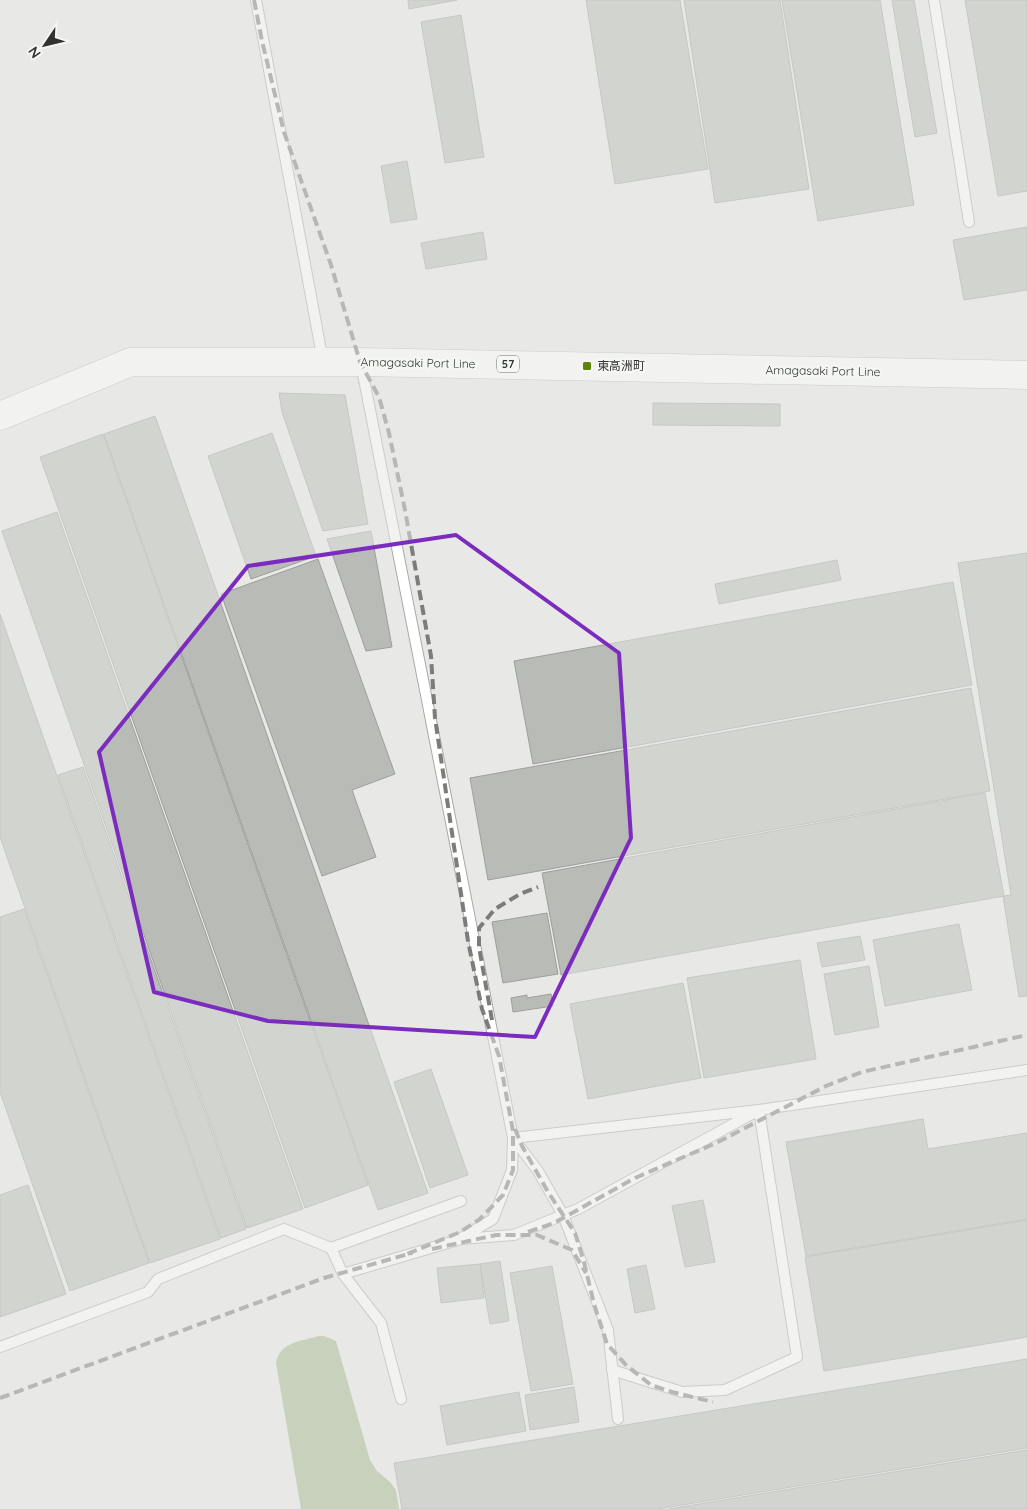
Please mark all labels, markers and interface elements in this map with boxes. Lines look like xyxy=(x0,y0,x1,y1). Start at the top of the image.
north arrow xyxy=(20,20,70,70)
text: N xyxy=(24,43,45,62)
street label: Amagasaki Port Line xyxy=(360,354,476,371)
road number: 57 xyxy=(497,356,519,372)
place label: 東高洲町 xyxy=(597,358,645,373)
marker: 東高洲町 xyxy=(581,360,593,372)
street label: Amagasaki Port Line xyxy=(765,362,881,379)

